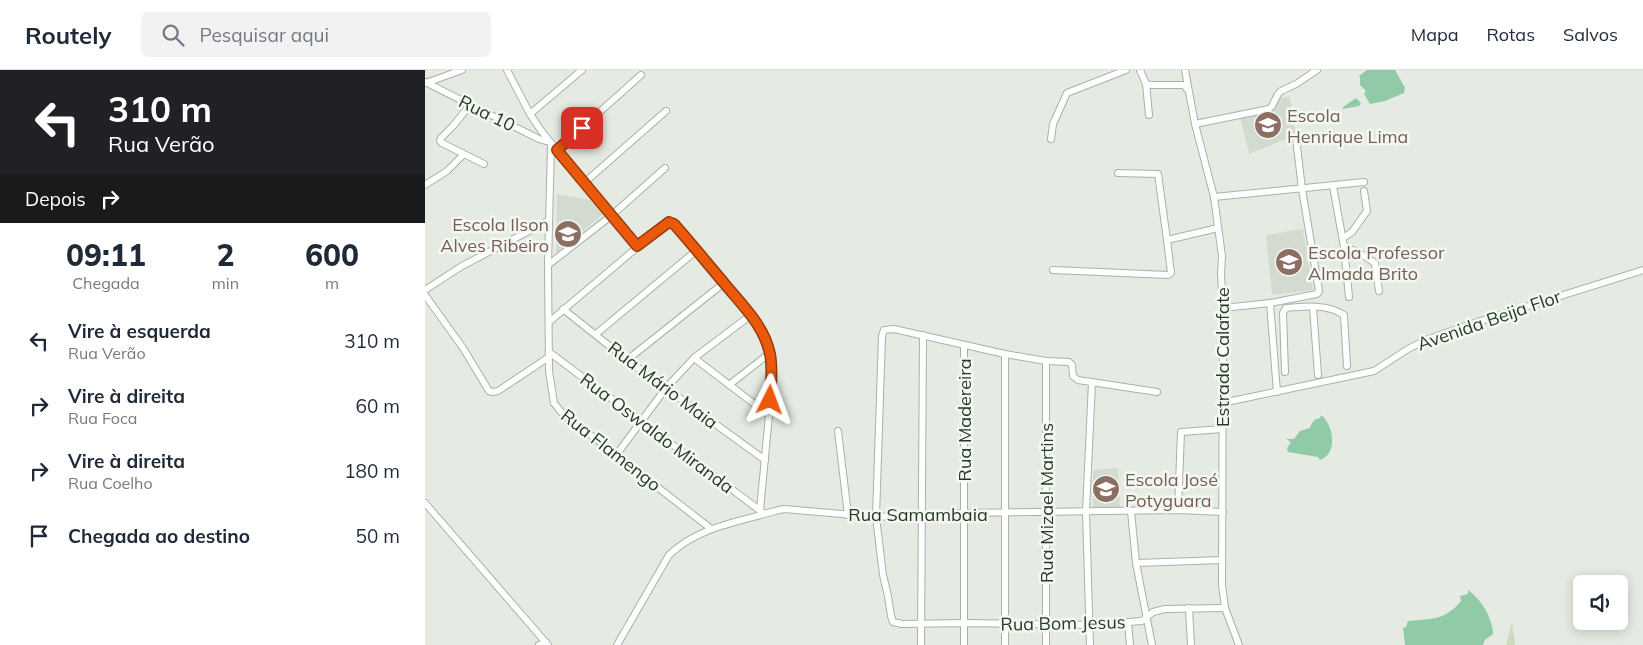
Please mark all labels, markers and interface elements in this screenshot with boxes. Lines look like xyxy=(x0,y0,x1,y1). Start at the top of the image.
search box xyxy=(141,12,491,57)
text: Routely xyxy=(25,20,111,50)
icon: search xyxy=(159,21,187,49)
text: Pesquisar aqui xyxy=(199,23,329,47)
text: Mapa xyxy=(1411,23,1459,46)
text: Rotas xyxy=(1487,23,1535,46)
text: Salvos xyxy=(1563,23,1618,46)
text: 310 m xyxy=(108,87,212,131)
icon: left xyxy=(25,90,90,155)
street label: Rua 10 xyxy=(455,90,519,136)
place label: Escola Henrique Lima xyxy=(1287,104,1408,148)
pin xyxy=(561,107,603,149)
school or university icon: Escola Henrique Lima xyxy=(1253,110,1283,140)
icon: arrive xyxy=(568,114,596,142)
text: Rua Verão xyxy=(108,130,215,158)
icon: right xyxy=(96,185,124,213)
text: Depois xyxy=(25,187,86,211)
place label: Escola Ilson Alves Ribeiro xyxy=(440,213,549,257)
school or university icon: Escola Ilson Alves Ribeiro xyxy=(553,219,583,249)
text: 09:11 xyxy=(66,236,146,274)
text: 2 xyxy=(216,236,234,274)
text: 600 xyxy=(305,236,359,274)
place label: Escola Professor Almada Brito xyxy=(1308,241,1445,285)
school or university icon: Escola Professor Almada Brito xyxy=(1274,247,1304,277)
text: Chegada xyxy=(72,273,140,293)
text: min xyxy=(212,273,239,293)
text: m xyxy=(325,273,339,293)
street label: Avenida Beija Flor xyxy=(1414,284,1564,355)
street label: Estrada Calafate xyxy=(1211,287,1234,427)
text: Vire à esquerda xyxy=(68,319,211,343)
icon: left xyxy=(25,327,53,355)
text: 310 m xyxy=(344,329,400,353)
street label: Rua Mário Maia xyxy=(603,336,723,434)
text: Rua Verão xyxy=(68,343,146,363)
street label: Rua Madereira xyxy=(953,359,976,481)
street label: Rua Oswaldo Miranda xyxy=(576,368,738,498)
position arrow xyxy=(743,373,795,425)
text: Vire à direita xyxy=(68,384,185,408)
icon: right xyxy=(25,392,53,420)
text: 60 m xyxy=(356,394,400,418)
street label: Rua Flamengo xyxy=(556,404,666,496)
text: Rua Foca xyxy=(68,408,137,428)
street label: Rua Mizael Martins xyxy=(1035,423,1058,583)
text: Vire à direita xyxy=(68,449,185,473)
icon: right xyxy=(25,457,53,485)
text: 180 m xyxy=(344,459,400,483)
place label: Escola José Potyguara xyxy=(1125,468,1218,512)
text: Rua Coelho xyxy=(68,473,153,493)
school or university icon: Escola José Potyguara xyxy=(1091,474,1121,504)
street label: Rua Samambaia xyxy=(848,503,988,526)
icon: arrive xyxy=(25,522,53,550)
text: Chegada ao destino xyxy=(68,524,250,548)
text: 50 m xyxy=(356,524,400,548)
map controls xyxy=(1573,575,1628,630)
button: sound xyxy=(1573,575,1628,630)
street label: Rua Bom Jesus xyxy=(1000,610,1126,636)

